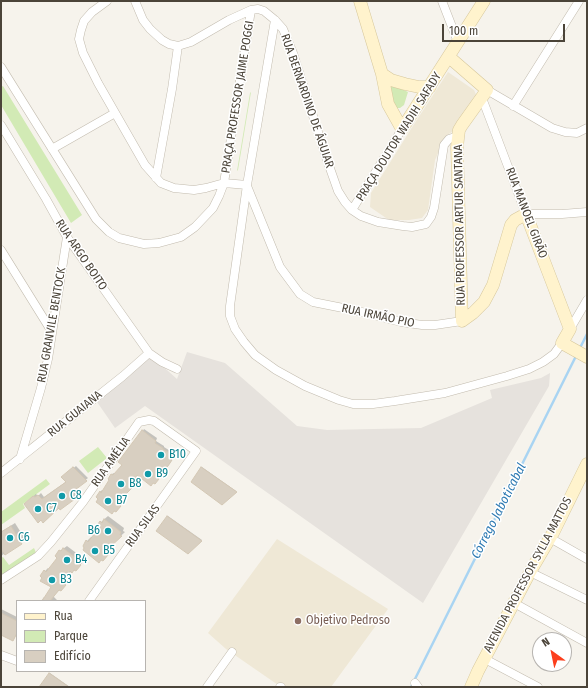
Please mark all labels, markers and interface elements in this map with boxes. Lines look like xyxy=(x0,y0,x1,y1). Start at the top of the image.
scale bar xyxy=(444,16,567,42)
street label: PRAÇA PROFESSOR JAIME POGGI xyxy=(219,20,257,174)
text: 100 m xyxy=(449,24,478,38)
street label: RUA BERNARDINO DE ÁGUIAR xyxy=(277,32,337,170)
street label: PRAÇA DOUTOR WADIH SAFADY xyxy=(353,70,445,204)
street label: RUA PROFESSOR ARTUR SANTANA xyxy=(451,144,469,306)
street label: RUA MANOEL GIRÃO xyxy=(502,165,550,261)
street label: RUA ARGO BOITO xyxy=(52,217,110,293)
street label: RUA GRANVILE BENTOCK xyxy=(35,266,69,384)
street label: RUA IRMÃO PIO xyxy=(340,301,416,331)
street label: RUA GUAIANA xyxy=(45,388,105,440)
street label: RUA AMÉLIA xyxy=(89,434,133,490)
place label: B10 xyxy=(169,448,186,462)
marker: B10 xyxy=(156,450,166,460)
water label: Córrego Jaboticabal xyxy=(468,461,530,561)
place label: B9 xyxy=(156,467,168,481)
marker: B9 xyxy=(143,469,153,479)
place label: B8 xyxy=(129,477,142,491)
marker: B8 xyxy=(116,479,126,489)
place label: C8 xyxy=(70,489,82,503)
marker: C8 xyxy=(57,491,67,501)
place label: B7 xyxy=(116,494,127,508)
street label: AVENIDA PROFESSOR SYLLA MATTOS xyxy=(481,495,575,655)
marker: B7 xyxy=(103,496,113,506)
place label: C7 xyxy=(46,502,57,516)
street label: RUA SILAS xyxy=(123,502,163,550)
marker: C7 xyxy=(33,504,43,514)
place label: B6 xyxy=(87,524,100,538)
marker: B6 xyxy=(103,526,113,536)
place label: C6 xyxy=(18,531,30,545)
marker: C6 xyxy=(5,533,15,543)
place label: B5 xyxy=(103,544,115,558)
marker: B5 xyxy=(90,546,100,556)
place label: B4 xyxy=(75,553,87,567)
marker: B4 xyxy=(62,555,72,565)
place label: B3 xyxy=(60,573,72,587)
marker: B3 xyxy=(47,575,57,585)
legend xyxy=(16,600,146,672)
text: Rua xyxy=(54,609,73,623)
place label: Objetivo Pedroso xyxy=(306,614,390,628)
marker: Objetivo Pedroso xyxy=(293,616,303,626)
text: Parque xyxy=(54,629,88,643)
north arrow xyxy=(532,632,572,672)
text: Edifício xyxy=(54,649,91,663)

